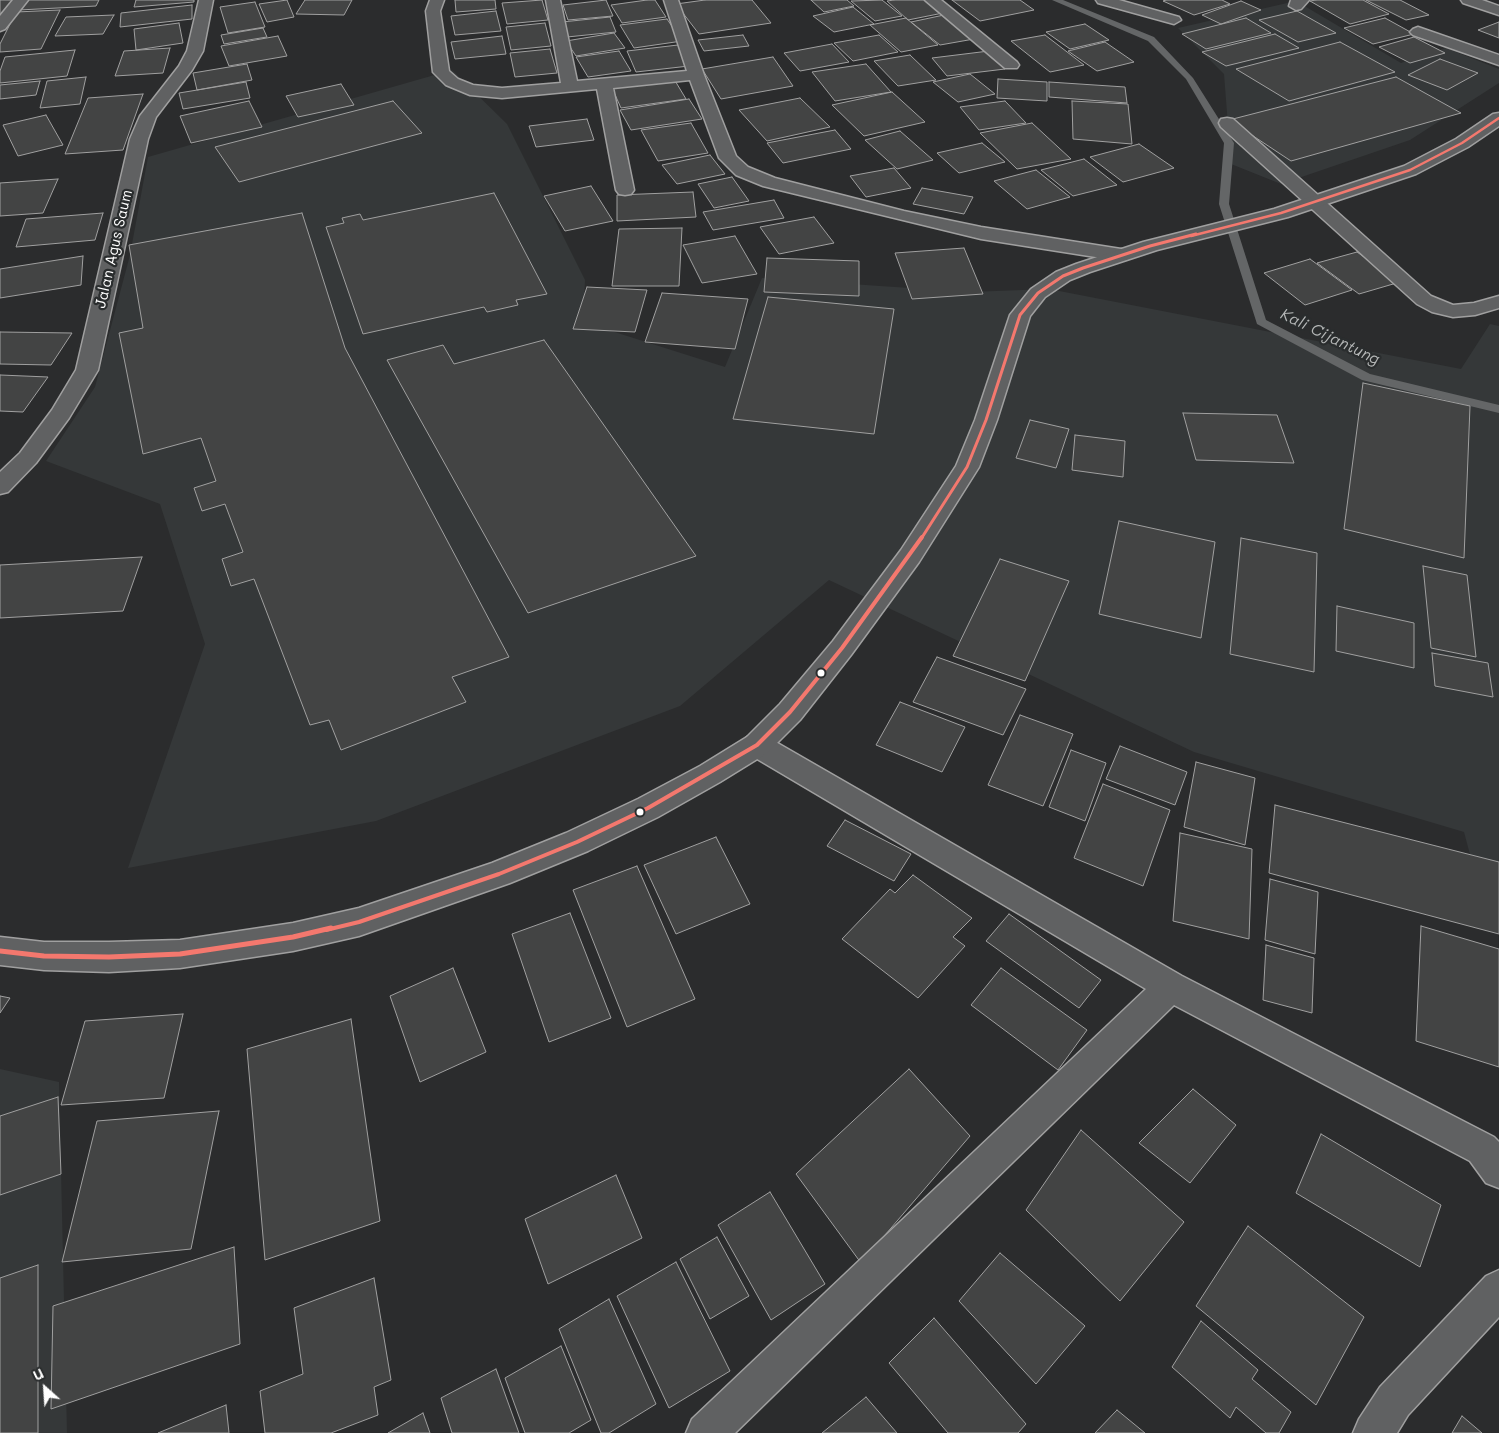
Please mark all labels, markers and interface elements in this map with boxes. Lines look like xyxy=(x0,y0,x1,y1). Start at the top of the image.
street label: Jalan Agus Saum xyxy=(92,188,136,310)
water label: Kali Cijantung xyxy=(1277,305,1383,369)
unlabelled marker xyxy=(816,668,826,678)
unlabelled marker xyxy=(635,807,645,817)
north arrow xyxy=(20,1363,70,1413)
text: U xyxy=(30,1363,47,1385)

